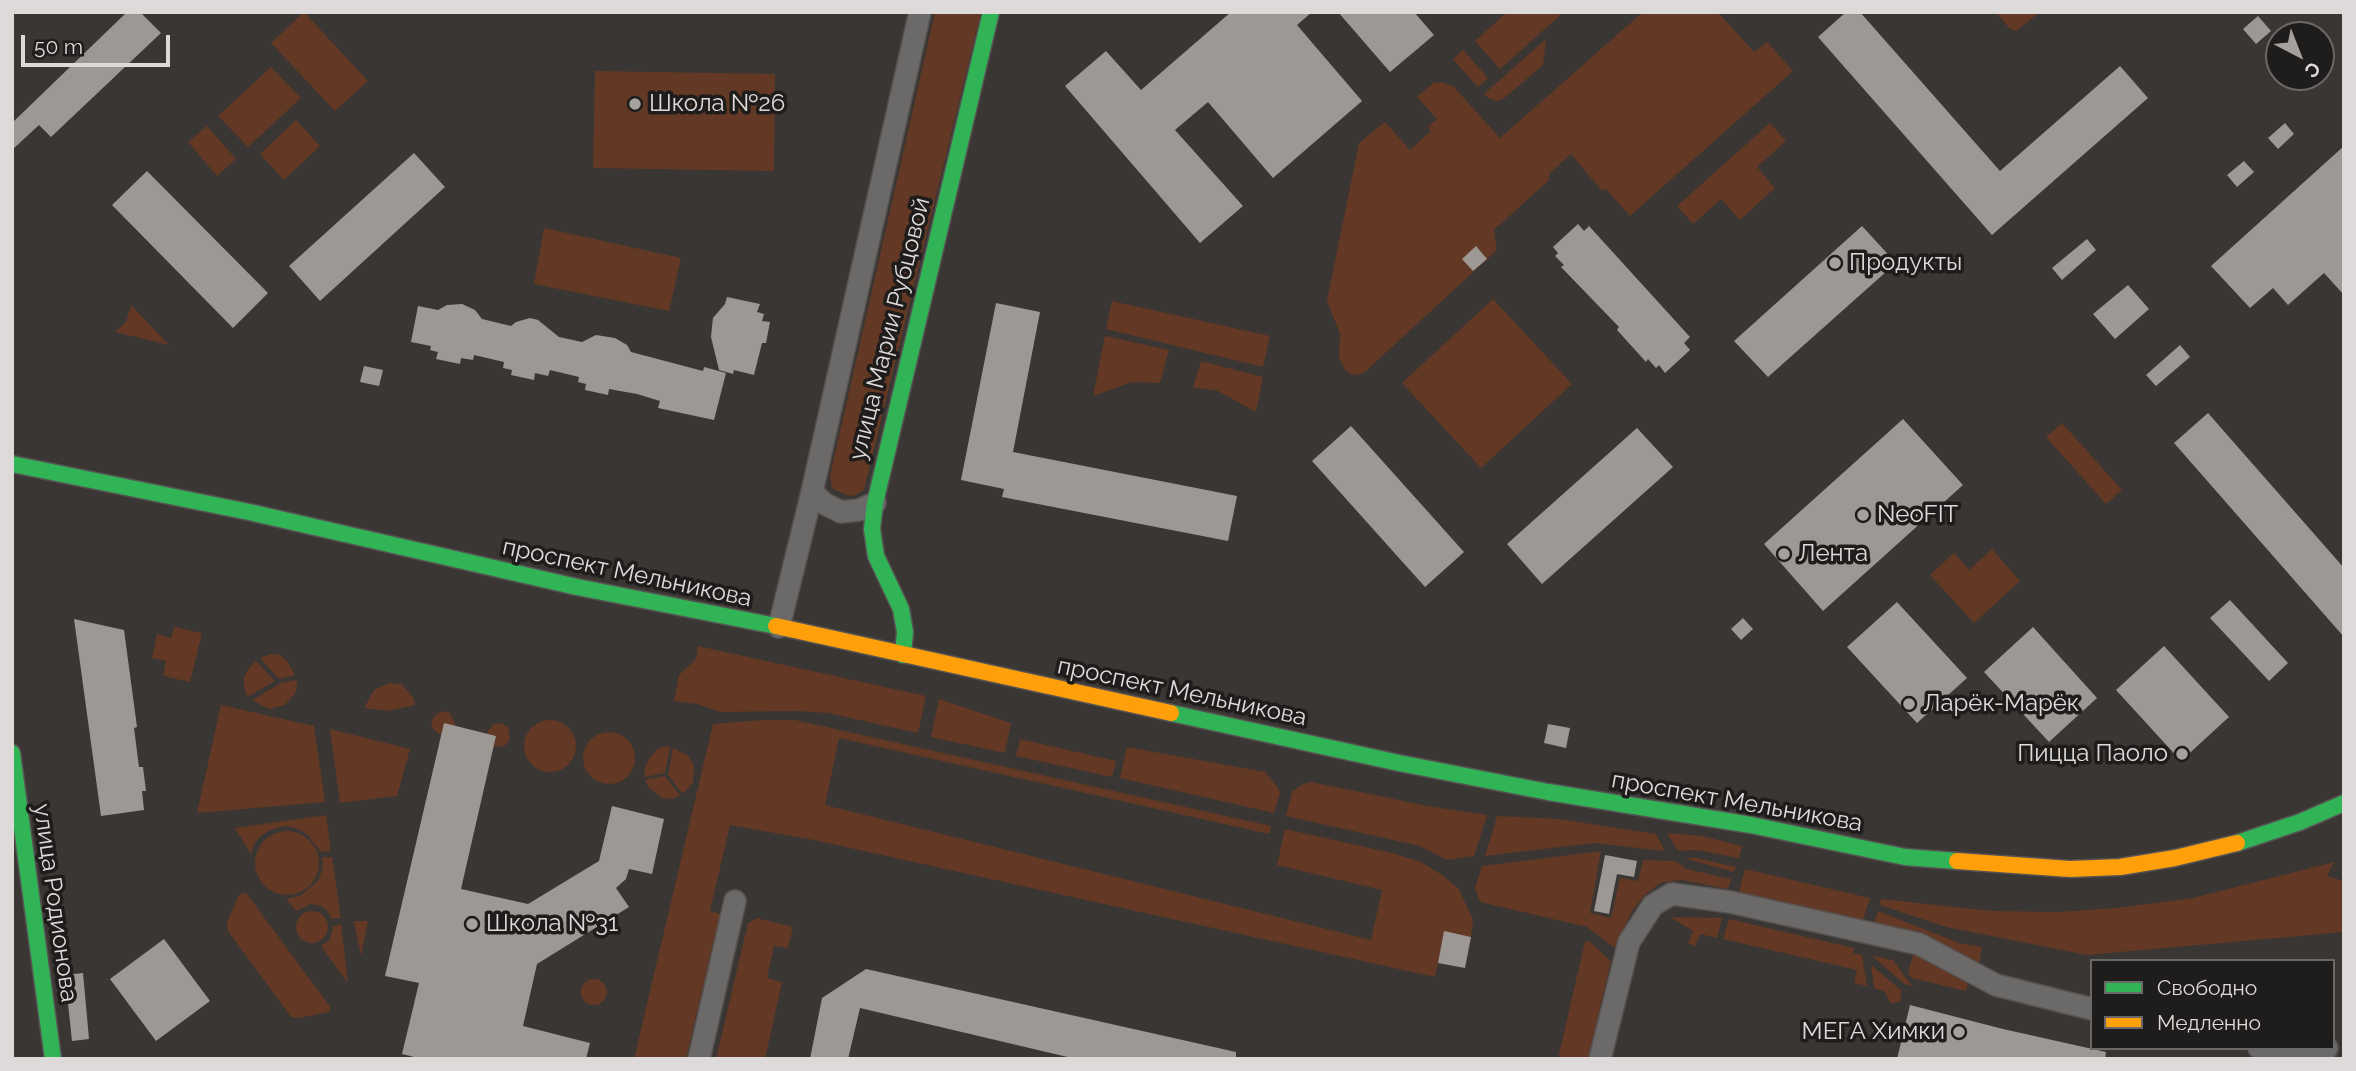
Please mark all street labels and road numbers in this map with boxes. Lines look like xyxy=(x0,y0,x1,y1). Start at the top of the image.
street label: улица Марии Рубцовой xyxy=(843,195,937,463)
street label: проспект Мельникова xyxy=(500,532,754,614)
street label: проспект Мельникова xyxy=(1055,651,1309,733)
street label: проспект Мельникова xyxy=(1609,766,1865,838)
street label: улица Родионова xyxy=(27,802,83,1004)

